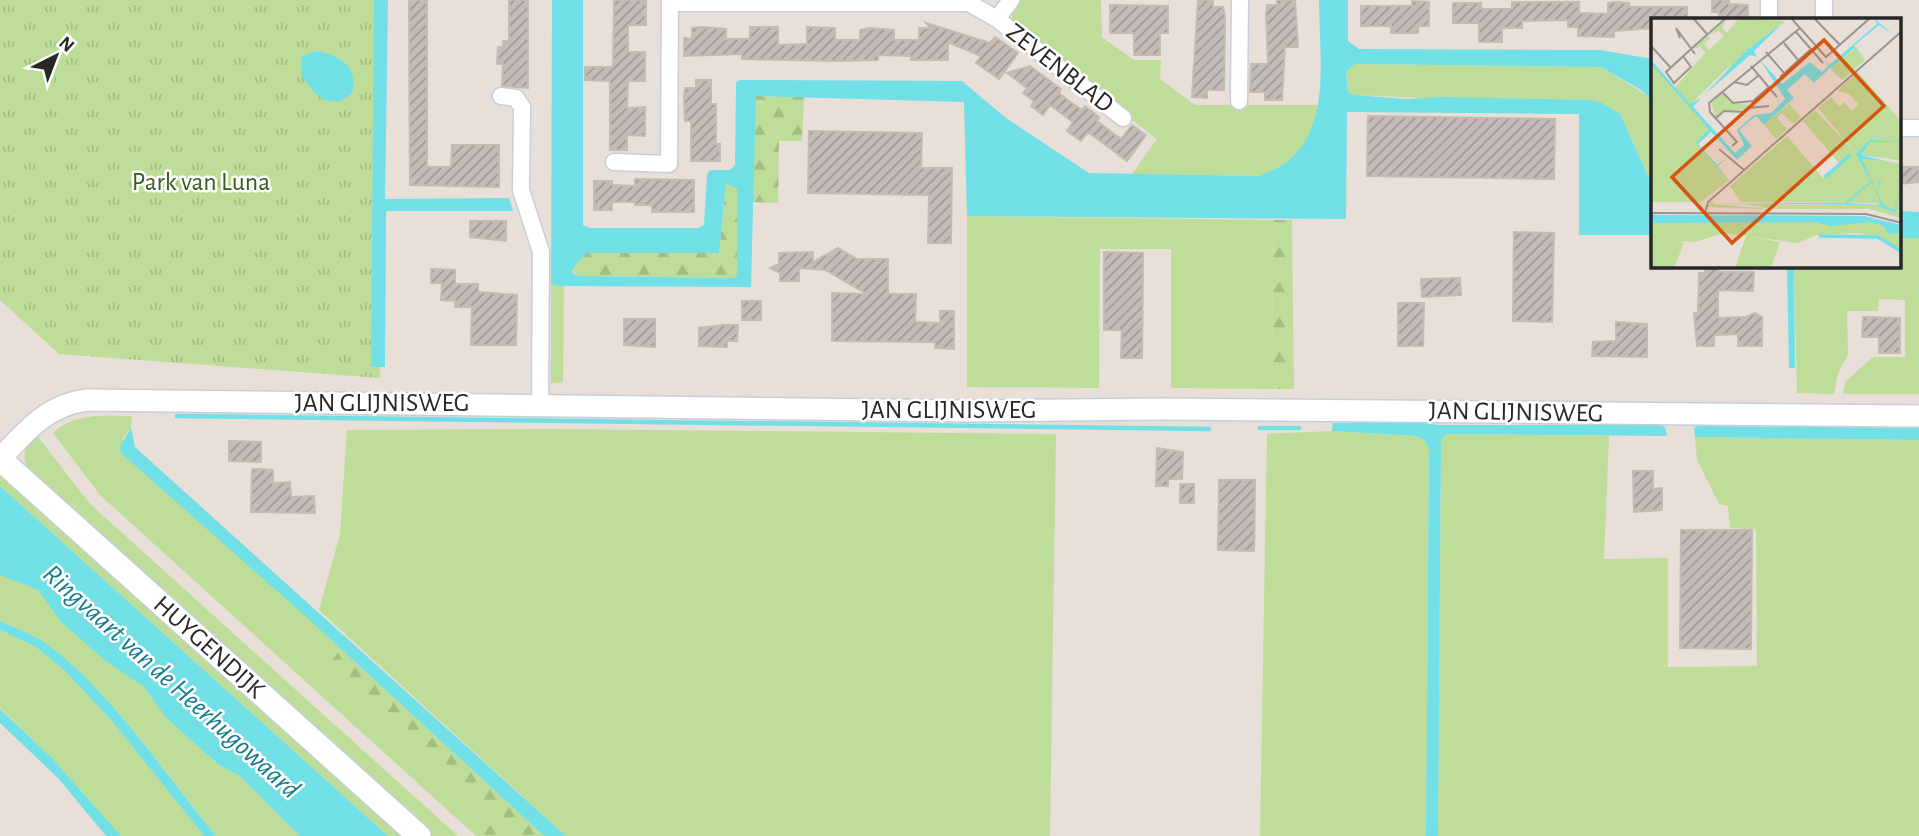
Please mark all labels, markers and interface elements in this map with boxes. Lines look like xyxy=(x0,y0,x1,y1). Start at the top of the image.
street label: ZEVENBLAD xyxy=(1002,18,1118,118)
inset map xyxy=(1651,18,1902,268)
north arrow xyxy=(21,21,91,91)
text: N xyxy=(55,33,78,56)
park label: Park van Luna xyxy=(132,169,270,195)
street label: JAN GLIJNISWEG xyxy=(295,390,469,416)
street label: JAN GLIJNISWEG xyxy=(862,397,1036,423)
street label: JAN GLIJNISWEG xyxy=(1429,397,1603,427)
water label: Ringvaart van de Heerhugowaard xyxy=(37,560,305,804)
street label: HUYGENDIJK xyxy=(149,591,270,704)

